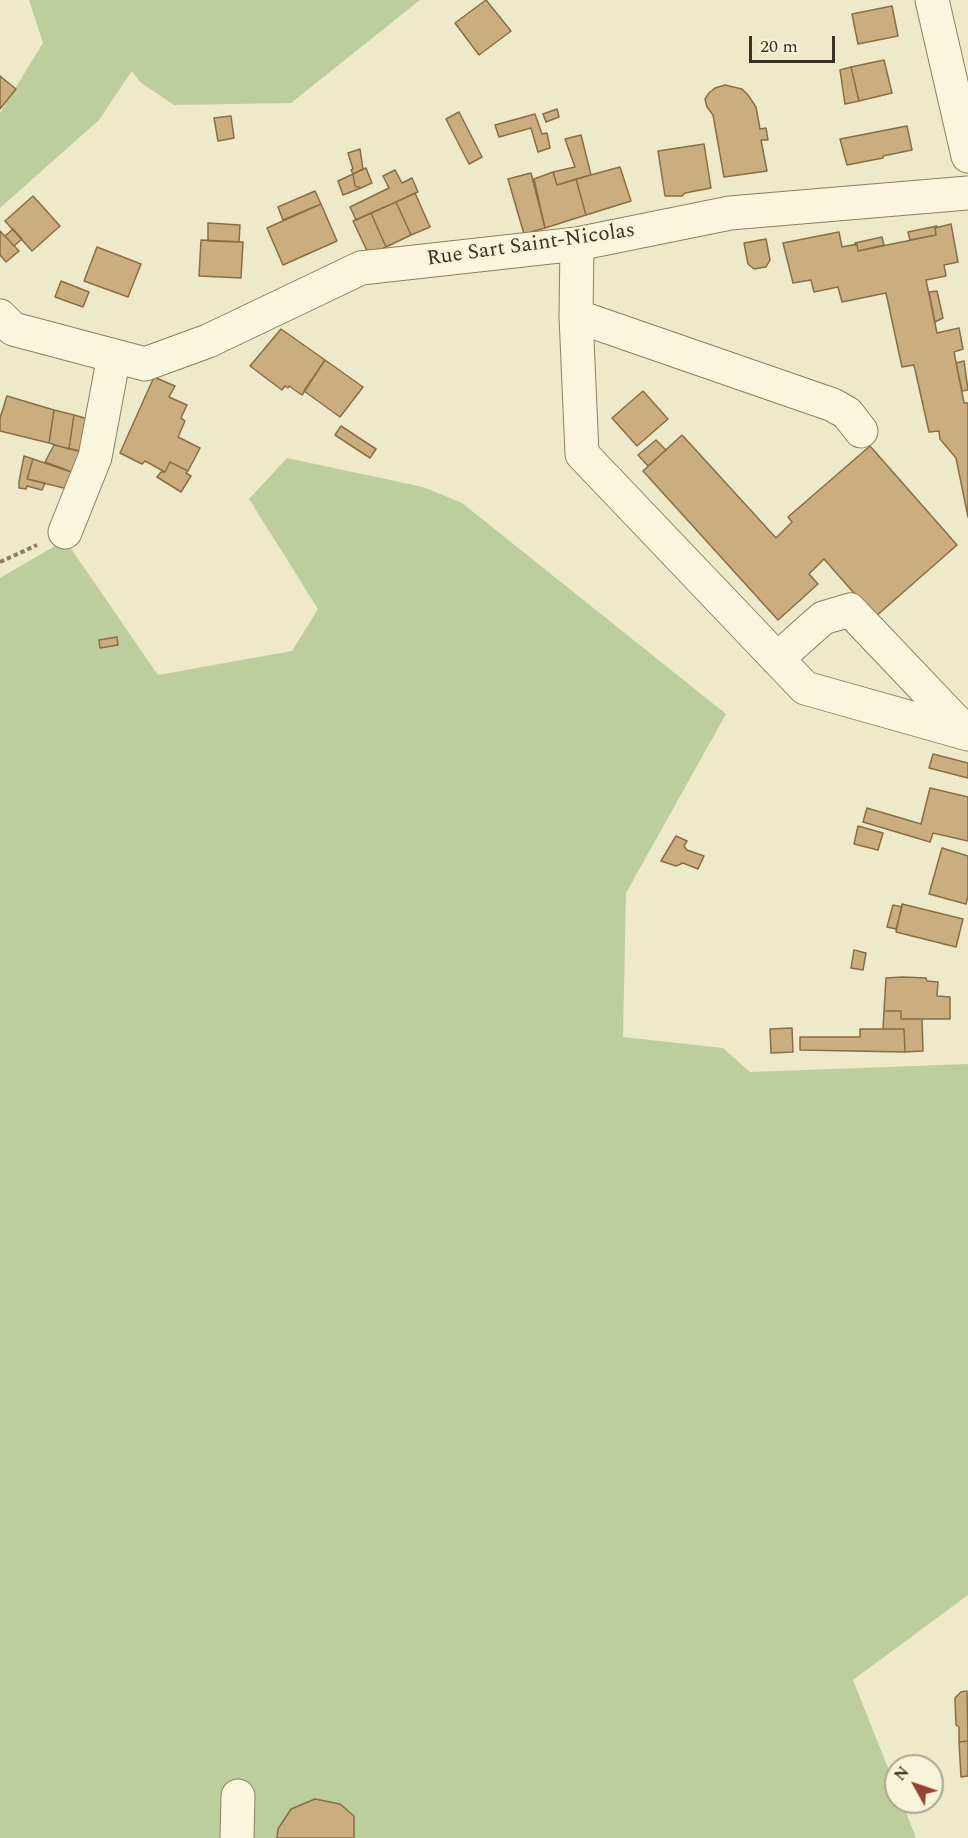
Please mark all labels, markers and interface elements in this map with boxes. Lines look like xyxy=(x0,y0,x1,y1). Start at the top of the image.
scale bar xyxy=(752,24,838,62)
text: 20 m xyxy=(760,33,798,60)
street label: Rue Sart Saint-Nicolas xyxy=(425,219,637,273)
north arrow xyxy=(884,1754,944,1814)
text: N xyxy=(888,1761,915,1786)

